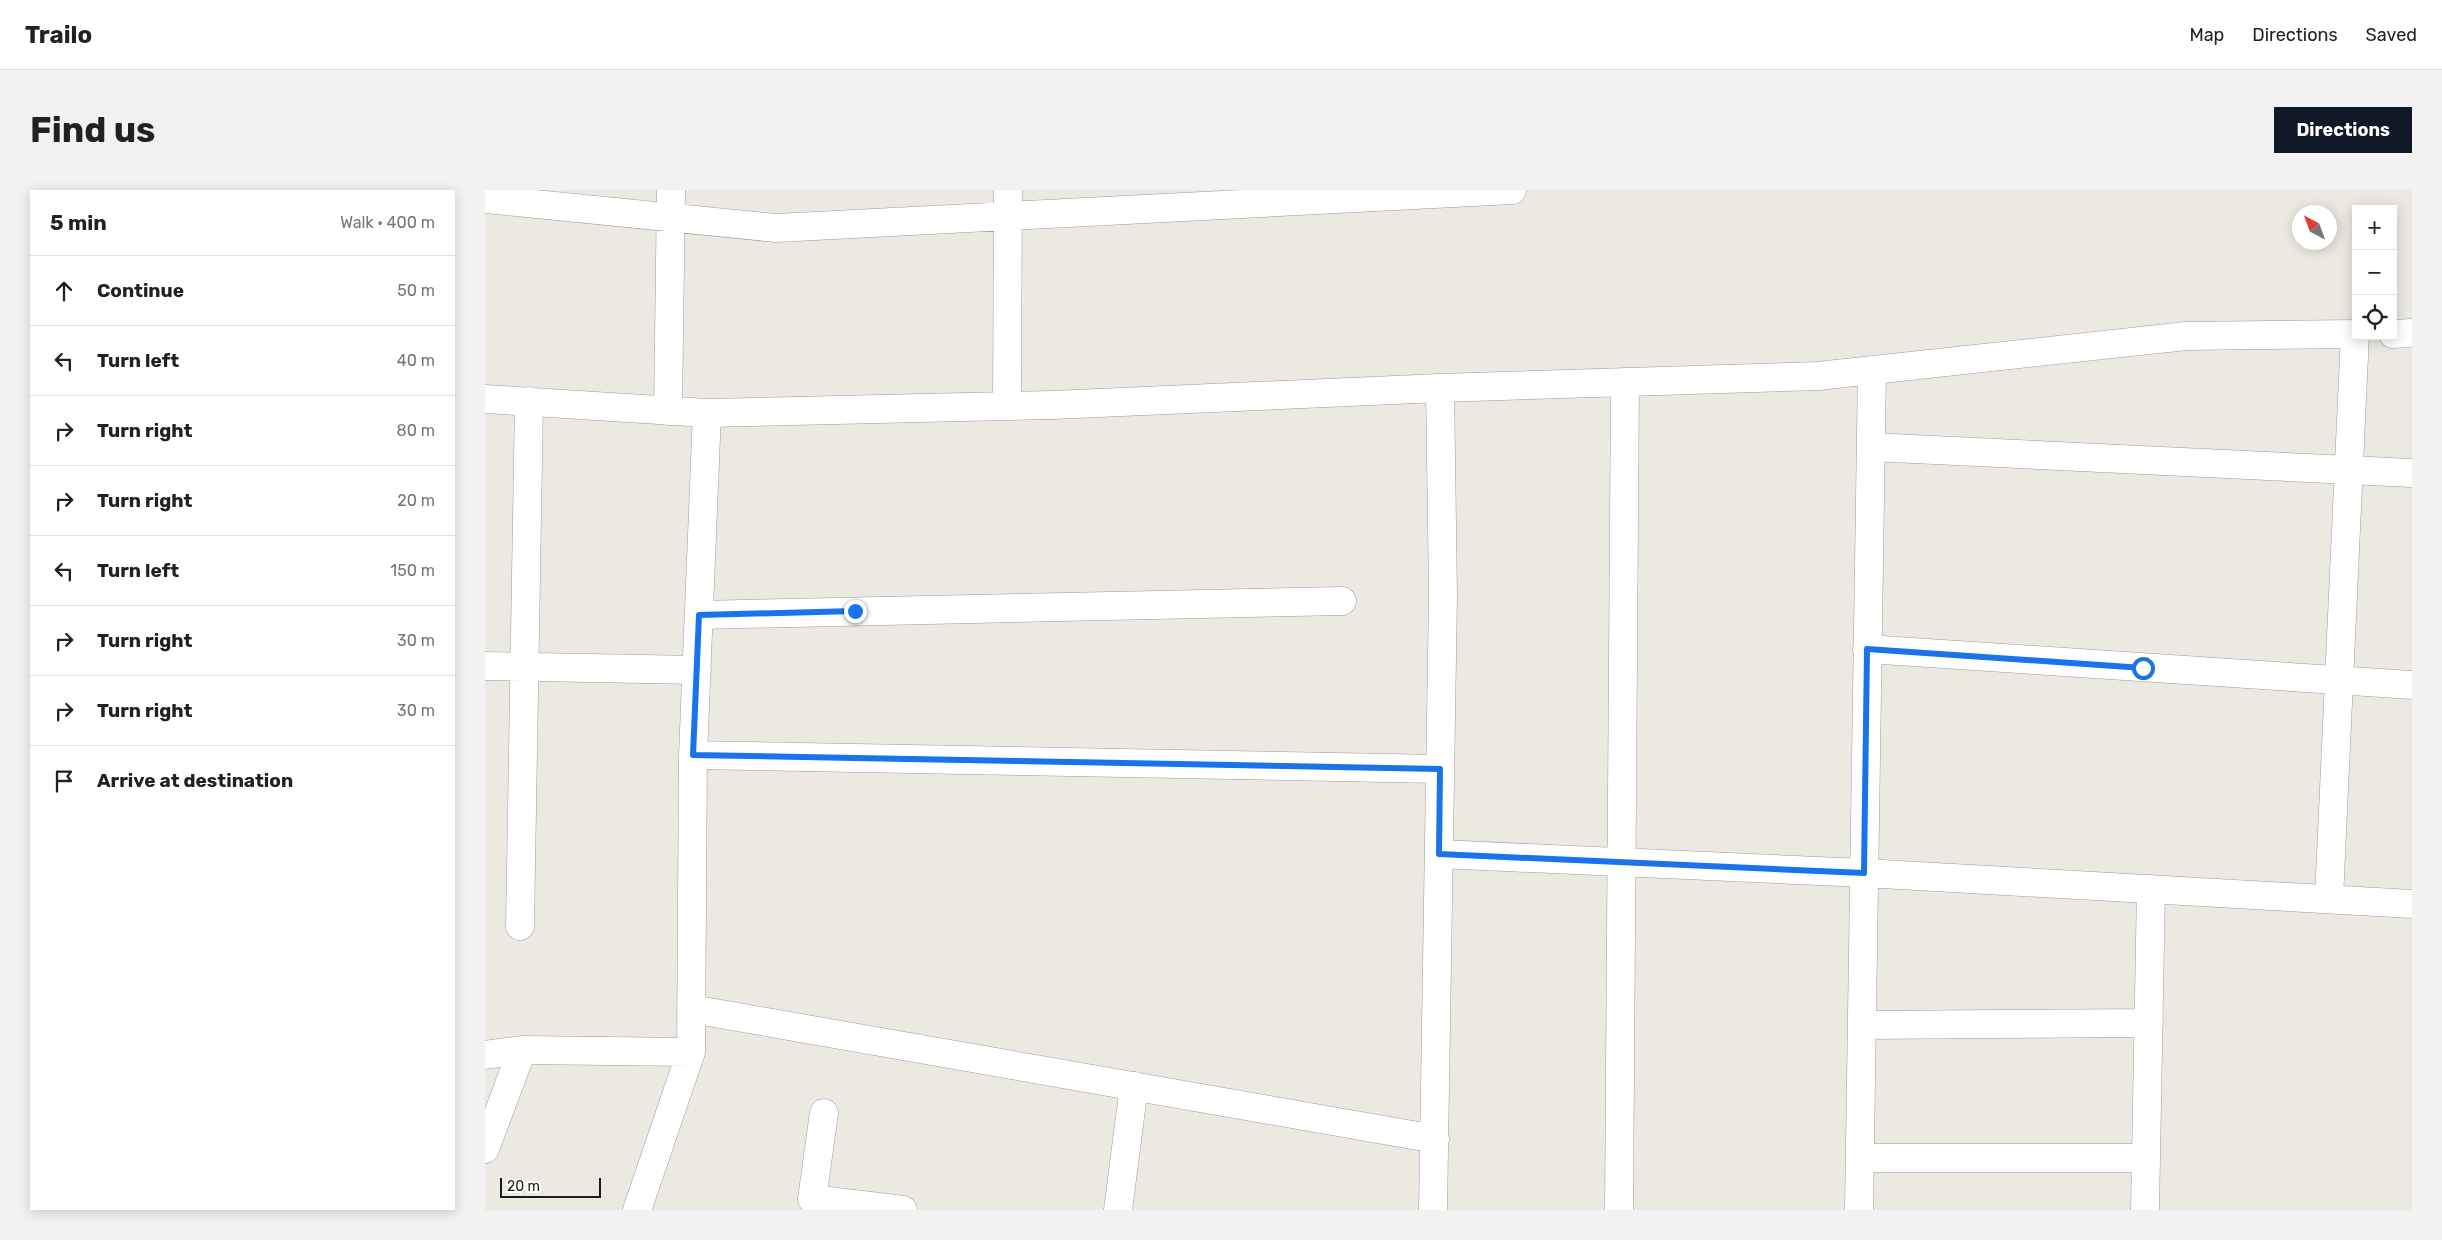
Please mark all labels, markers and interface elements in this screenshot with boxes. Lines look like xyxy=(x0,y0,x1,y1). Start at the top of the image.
text: Trailo xyxy=(25,21,92,49)
text: Map xyxy=(2189,24,2224,46)
text: Directions xyxy=(2252,24,2338,46)
text: Saved xyxy=(2366,24,2417,46)
button: Directions xyxy=(2274,107,2412,153)
text: Find us xyxy=(30,109,155,151)
north arrow xyxy=(2292,205,2337,250)
map controls xyxy=(2352,205,2397,340)
button: + xyxy=(2352,205,2397,250)
text: 5 min xyxy=(50,210,107,235)
text: Walk · 400 m xyxy=(340,213,435,232)
button: − xyxy=(2352,250,2397,295)
icon: ahead xyxy=(50,277,78,305)
text: Continue xyxy=(97,279,184,302)
text: 50 m xyxy=(397,281,435,300)
button: locate xyxy=(2352,295,2397,340)
icon: left xyxy=(50,347,78,375)
text: Turn left xyxy=(97,349,179,372)
text: 40 m xyxy=(397,351,435,370)
icon: right xyxy=(50,417,78,445)
text: Turn right xyxy=(97,419,192,442)
text: 80 m xyxy=(397,421,435,440)
icon: right xyxy=(50,487,78,515)
text: Turn right xyxy=(97,489,192,512)
text: 20 m xyxy=(397,491,435,510)
icon: left xyxy=(50,557,78,585)
text: Turn left xyxy=(97,559,179,582)
text: 150 m xyxy=(390,561,435,580)
route end xyxy=(844,600,867,623)
icon: right xyxy=(50,627,78,655)
text: Turn right xyxy=(97,629,192,652)
text: 30 m xyxy=(397,631,435,650)
route start xyxy=(2132,657,2155,680)
icon: right xyxy=(50,697,78,725)
text: Turn right xyxy=(97,699,192,722)
text: 30 m xyxy=(397,701,435,720)
icon: arrive xyxy=(50,767,78,795)
text: Arrive at destination xyxy=(97,769,293,792)
scale bar xyxy=(500,1175,601,1198)
text: 20 m xyxy=(507,1178,540,1195)

